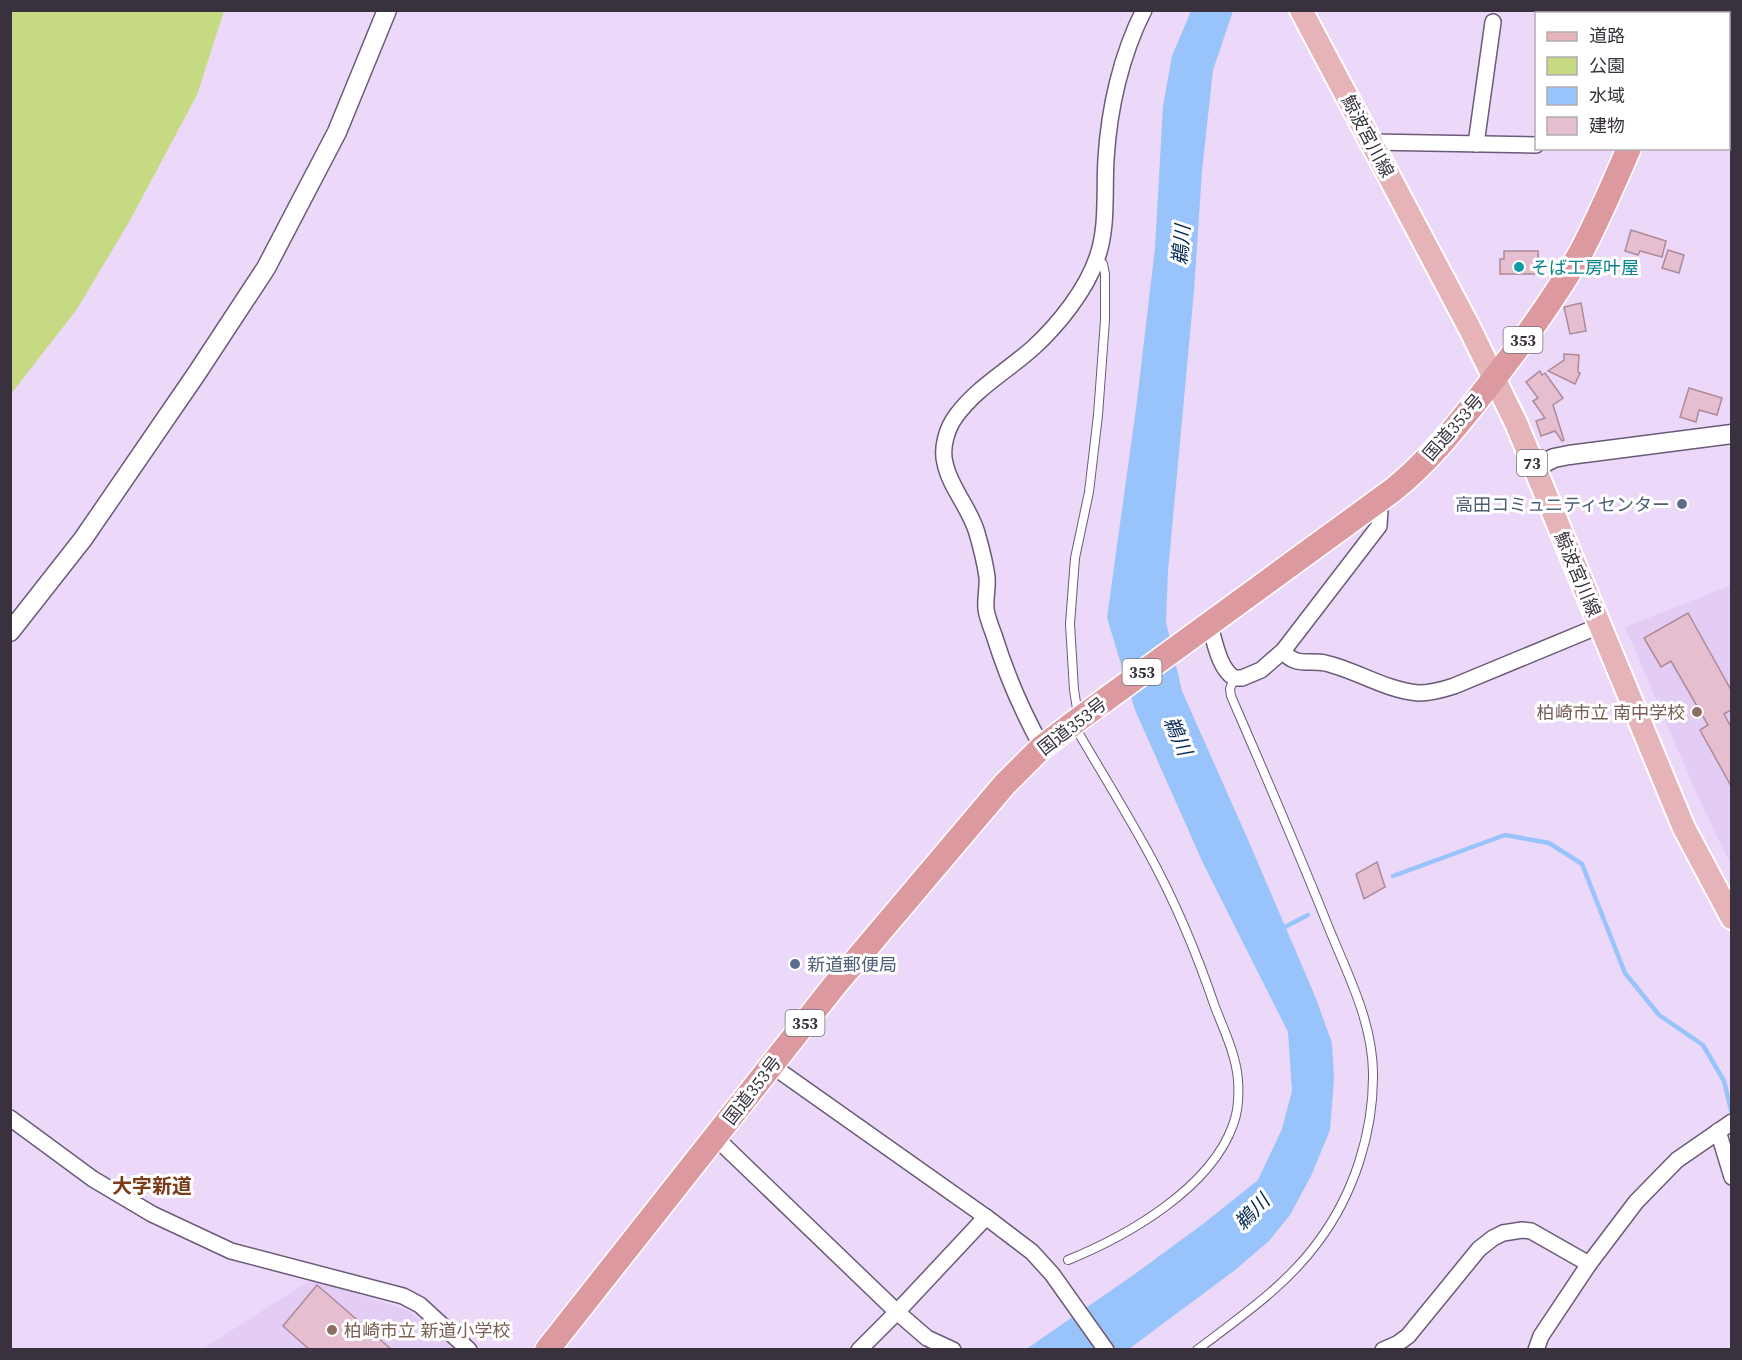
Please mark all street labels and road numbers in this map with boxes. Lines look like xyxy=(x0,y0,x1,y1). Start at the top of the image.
street label: 鯨波宮川線 xyxy=(1336,90,1400,182)
road number: 353 xyxy=(1504,327,1543,353)
street label: 国道353号 xyxy=(1417,388,1489,466)
road number: 73 xyxy=(1517,450,1547,476)
street label: 鯨波宮川線 xyxy=(1549,528,1607,620)
road number: 353 xyxy=(1122,659,1162,685)
street label: 国道353号 xyxy=(1032,691,1112,761)
road number: 353 xyxy=(786,1010,824,1036)
street label: 国道353号 xyxy=(717,1050,787,1130)

